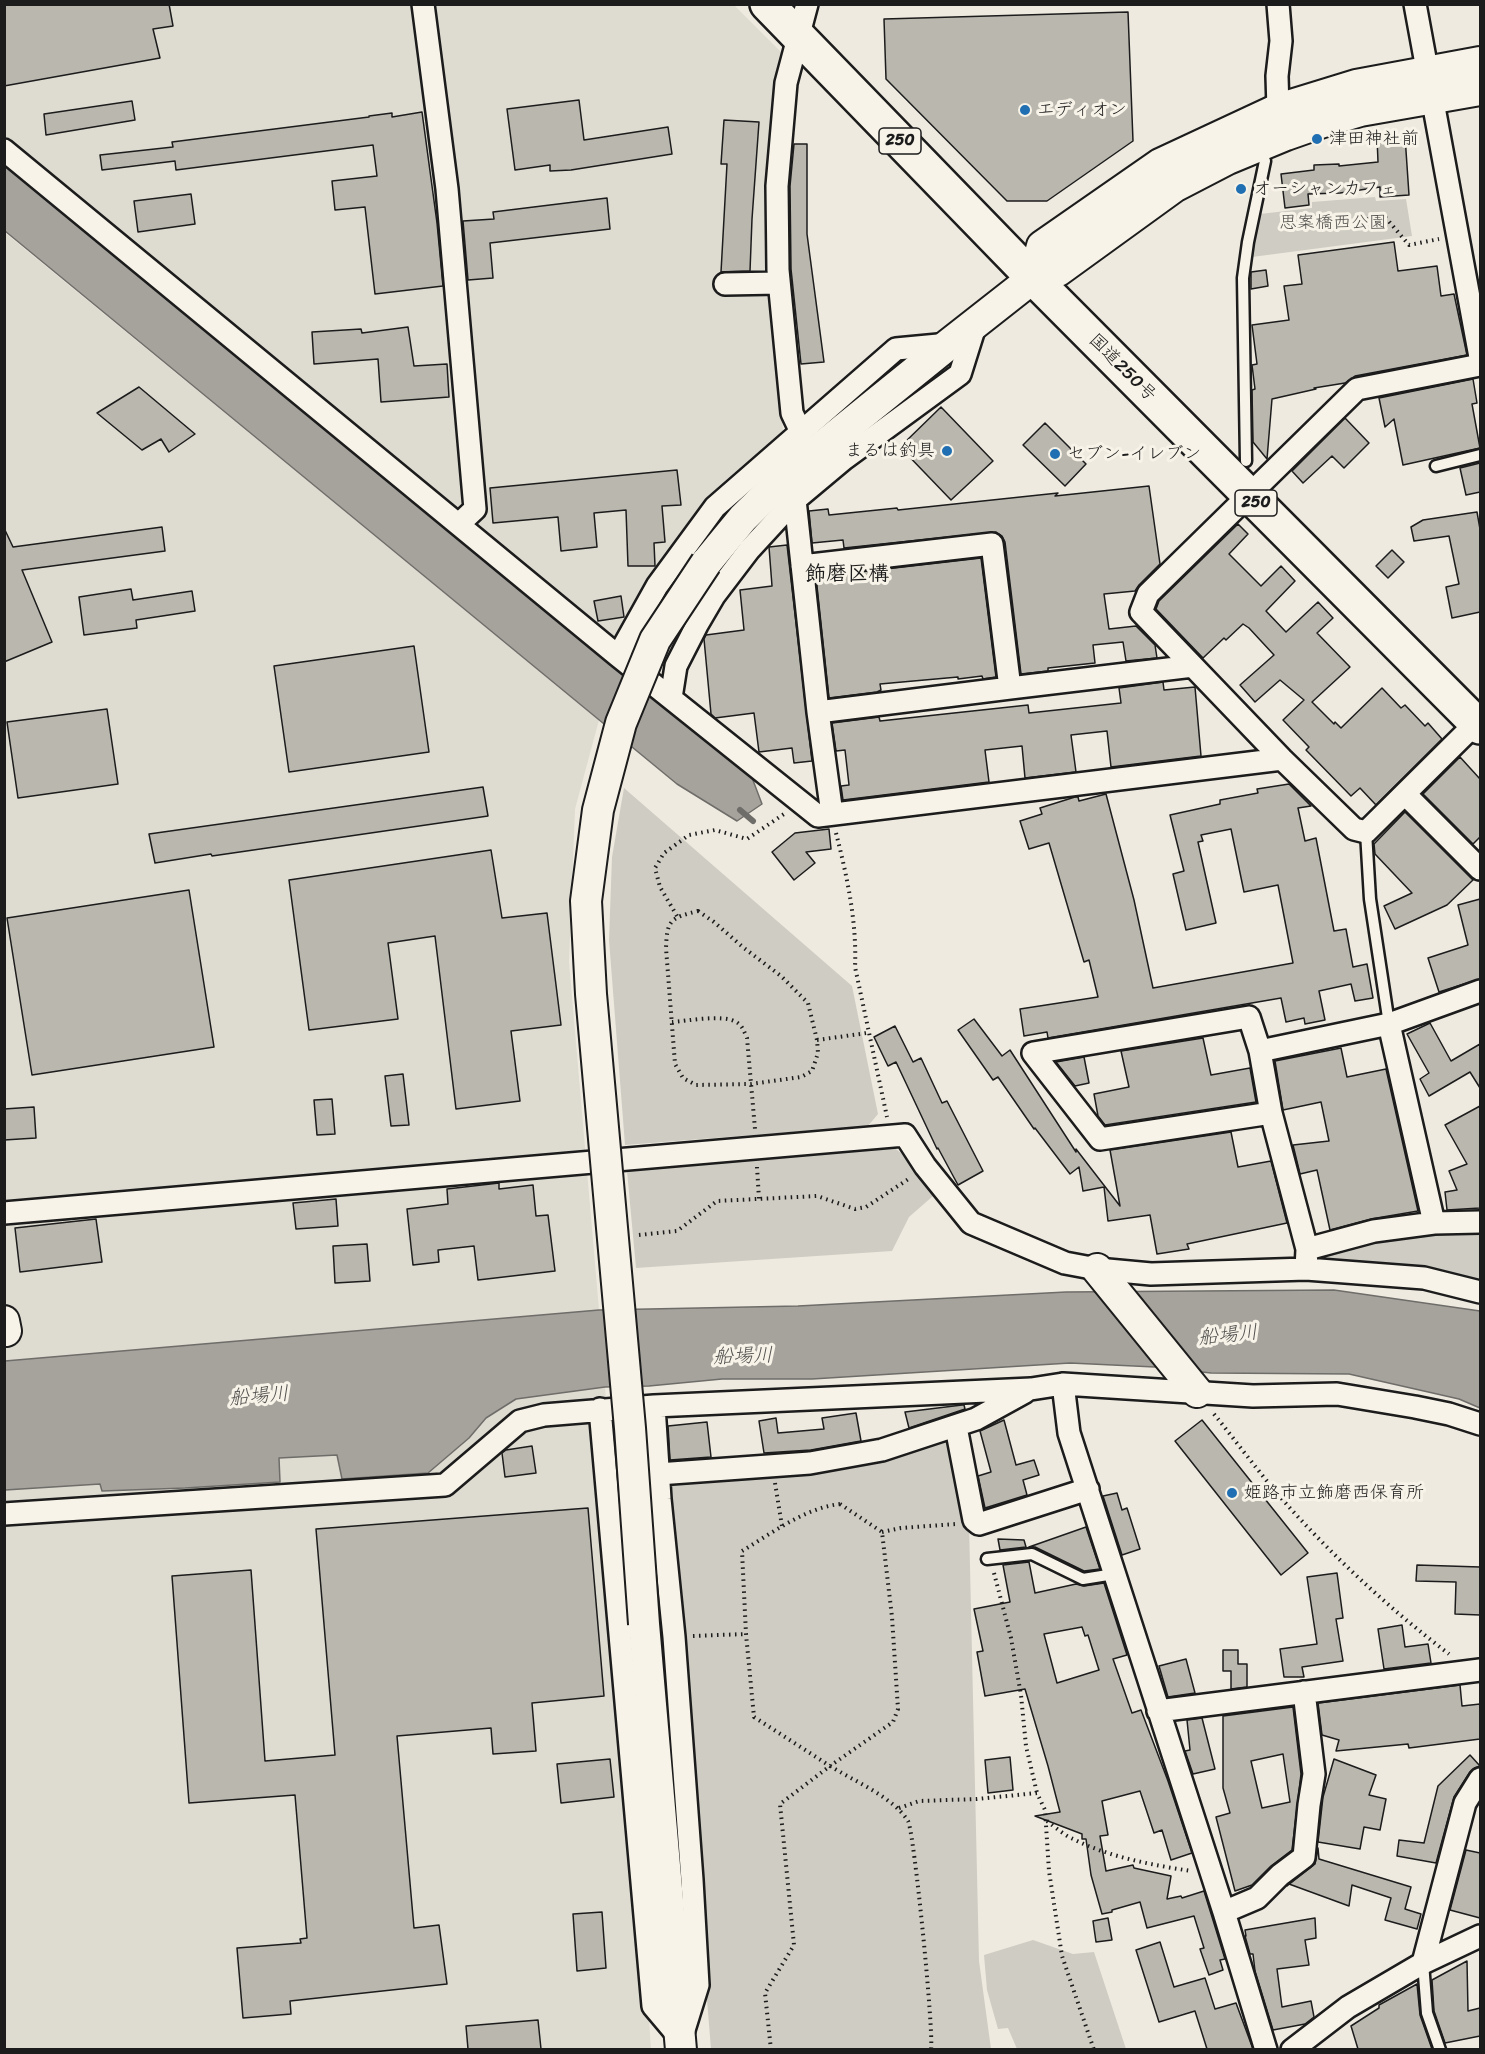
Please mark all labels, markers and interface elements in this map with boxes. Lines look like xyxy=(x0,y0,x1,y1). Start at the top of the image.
place label: エディオン xyxy=(1037,99,1127,121)
marker: エディオン xyxy=(1018,103,1032,117)
road number: 250 xyxy=(879,128,921,154)
place label: 津田神社前 xyxy=(1329,128,1419,150)
marker: 津田神社前 xyxy=(1310,132,1324,146)
place label: オーシャンカフェ xyxy=(1253,178,1397,200)
marker: オーシャンカフェ xyxy=(1234,182,1248,196)
park label: 思案橋西公園 xyxy=(1279,212,1387,234)
street label: 国道250号 xyxy=(1084,330,1160,406)
place label: まるは釣具 xyxy=(845,440,935,462)
place label: セブン-イレブン xyxy=(1067,443,1201,465)
marker: まるは釣具 xyxy=(940,444,954,458)
marker: セブン-イレブン xyxy=(1048,447,1062,461)
road number: 250 xyxy=(1235,490,1277,516)
district label: 飾磨区構 xyxy=(805,562,889,588)
water label: 船場川 xyxy=(1197,1321,1259,1351)
water label: 船場川 xyxy=(713,1344,773,1370)
water label: 船場川 xyxy=(228,1382,290,1412)
place label: 姫路市立飾磨西保育所 xyxy=(1244,1482,1424,1504)
marker: 姫路市立飾磨西保育所 xyxy=(1225,1486,1239,1500)

